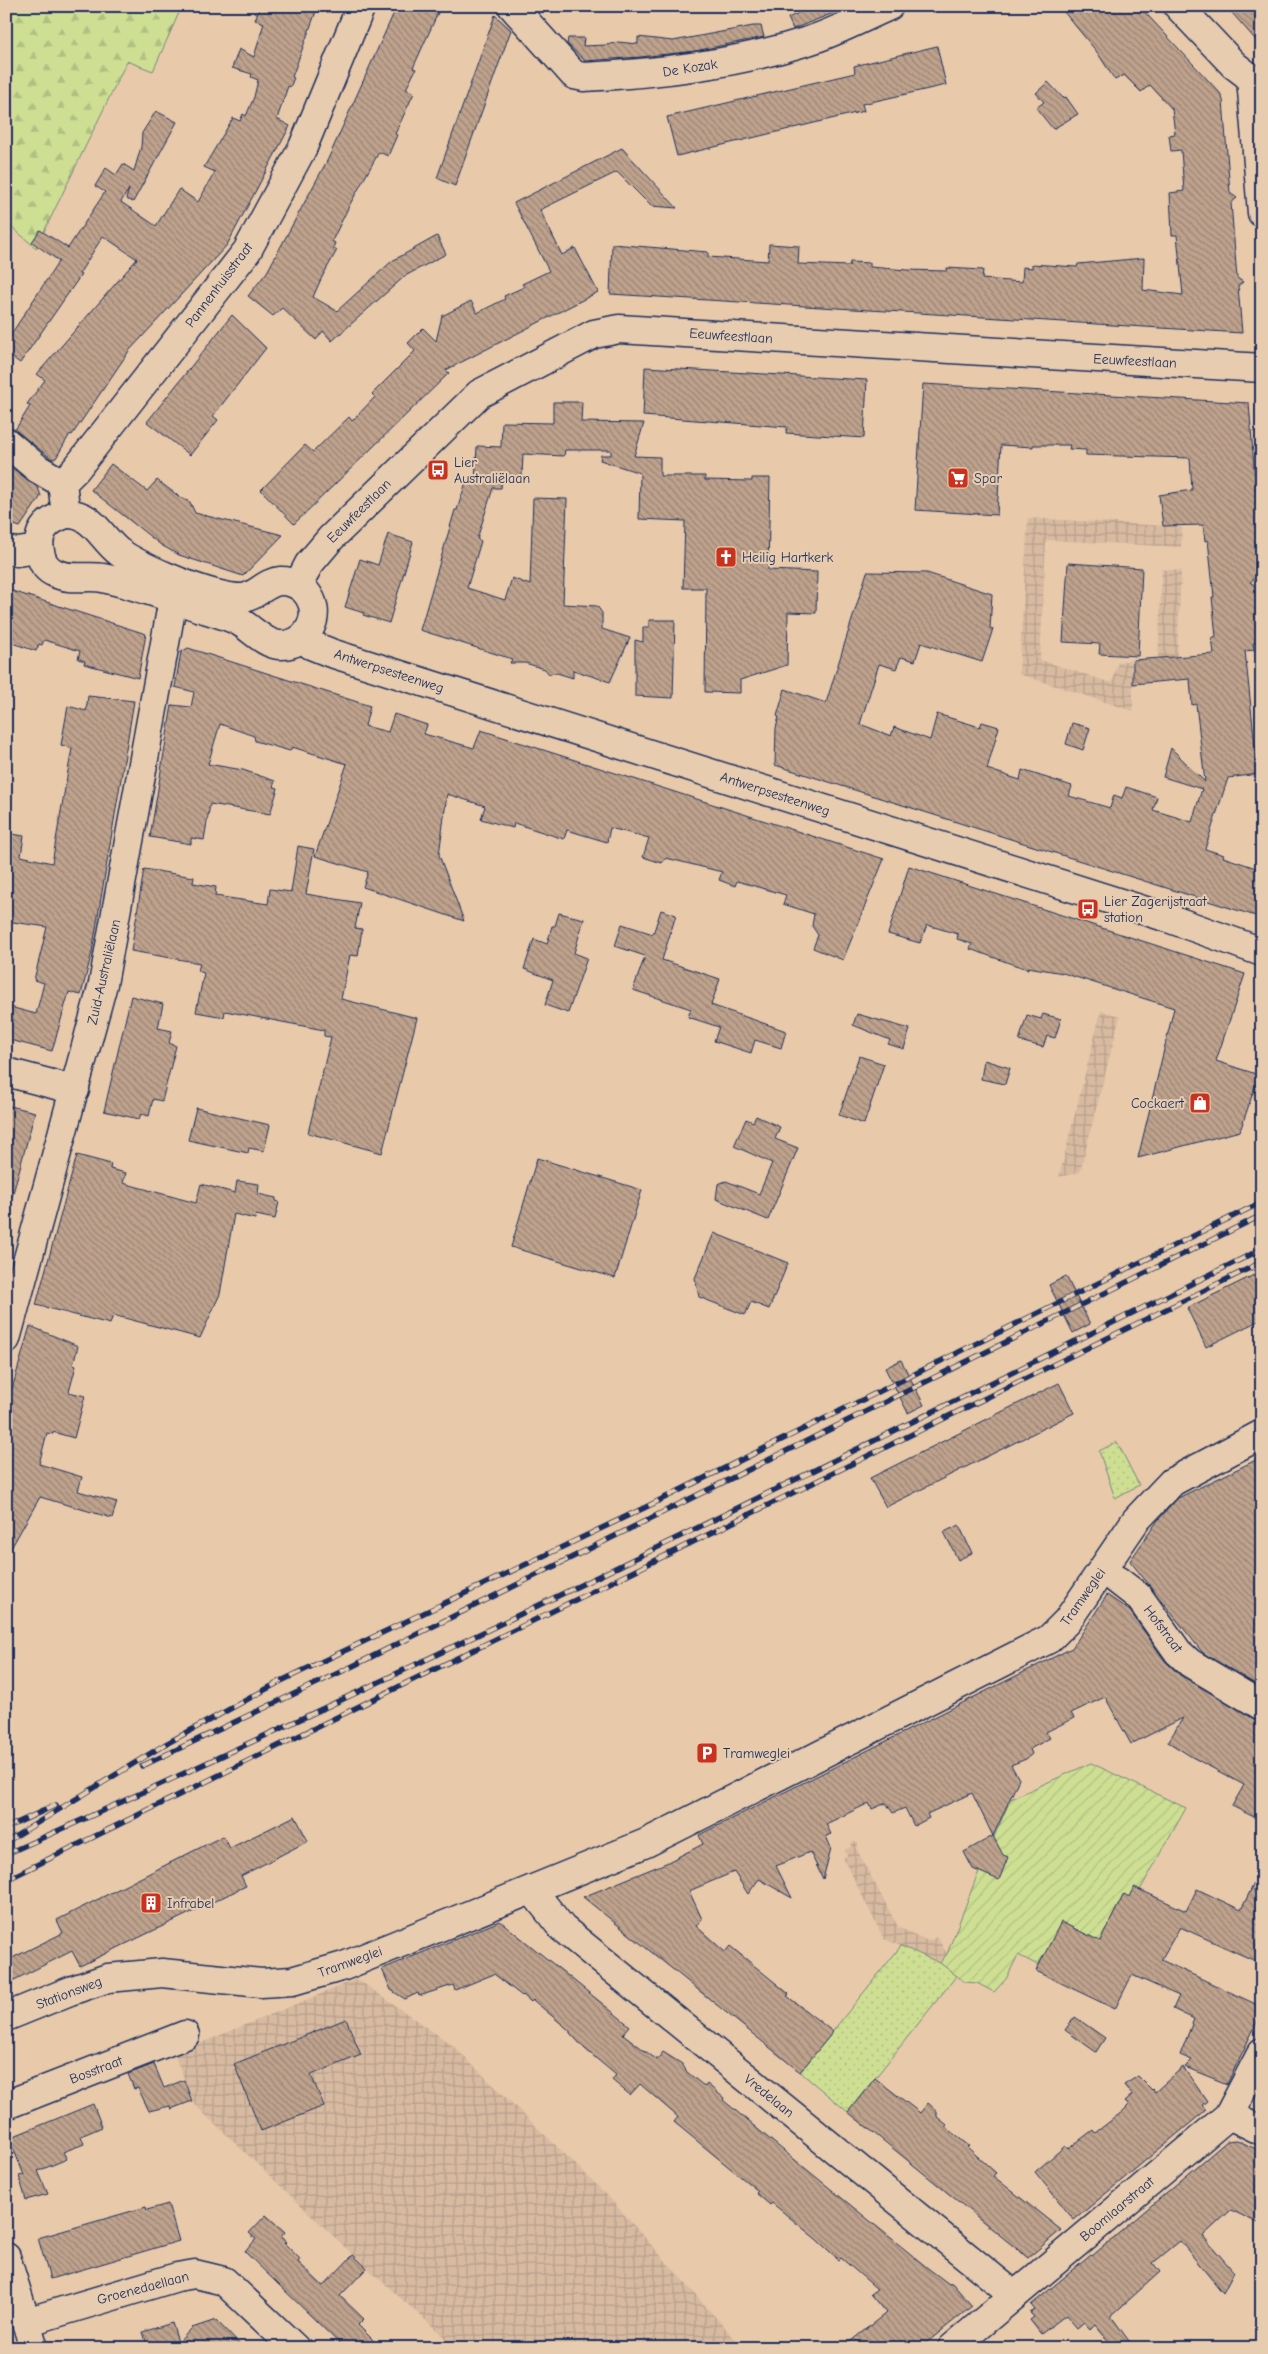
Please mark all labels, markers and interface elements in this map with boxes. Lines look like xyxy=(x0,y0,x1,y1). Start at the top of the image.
street label: De Kozak xyxy=(661,55,719,81)
street label: Pannenhuisstraat xyxy=(182,238,257,331)
street label: Eeuwfeestlaan xyxy=(689,325,773,347)
street label: Eeuwfeestlaan xyxy=(1093,350,1177,372)
place label: Lier Australiëlaan xyxy=(454,454,530,487)
bus stop icon: Lier Australiëlaan xyxy=(426,458,450,482)
supermarket icon: Spar xyxy=(946,466,970,490)
place label: Spar xyxy=(974,470,1002,487)
street label: Eeuwfeestlaan xyxy=(323,475,395,547)
church icon: Heilig Hartkerk xyxy=(714,545,738,569)
place label: Heilig Hartkerk xyxy=(742,549,834,566)
street label: Antwerpsesteenweg xyxy=(332,645,446,697)
street label: Antwerpsesteenweg xyxy=(718,768,832,820)
place label: Lier Zagerijstraat station xyxy=(1104,893,1208,926)
bus stop icon: Lier Zagerijstraat station xyxy=(1076,897,1100,921)
street label: Zuid-Australiëlaan xyxy=(84,918,124,1026)
shop icon: Cockaert xyxy=(1188,1091,1212,1115)
place label: Cockaert xyxy=(1131,1095,1185,1112)
street label: Tramweglei xyxy=(1057,1565,1109,1629)
street label: Hofstraat xyxy=(1140,1602,1187,1657)
parking icon: Tramweglei xyxy=(695,1741,719,1765)
place label: Tramweglei xyxy=(723,1745,790,1762)
building icon: Infrabel xyxy=(139,1891,163,1915)
place label: Infrabel xyxy=(167,1895,214,1912)
street label: Tramweglei xyxy=(316,1943,384,1981)
street label: Stationsweg xyxy=(34,1973,104,2013)
street label: Bosstraat xyxy=(67,2052,126,2088)
street label: Vredelaan xyxy=(741,2071,797,2121)
street label: Boomlaarstraat xyxy=(1076,2172,1158,2245)
street label: Groenedaellaan xyxy=(95,2268,191,2308)

